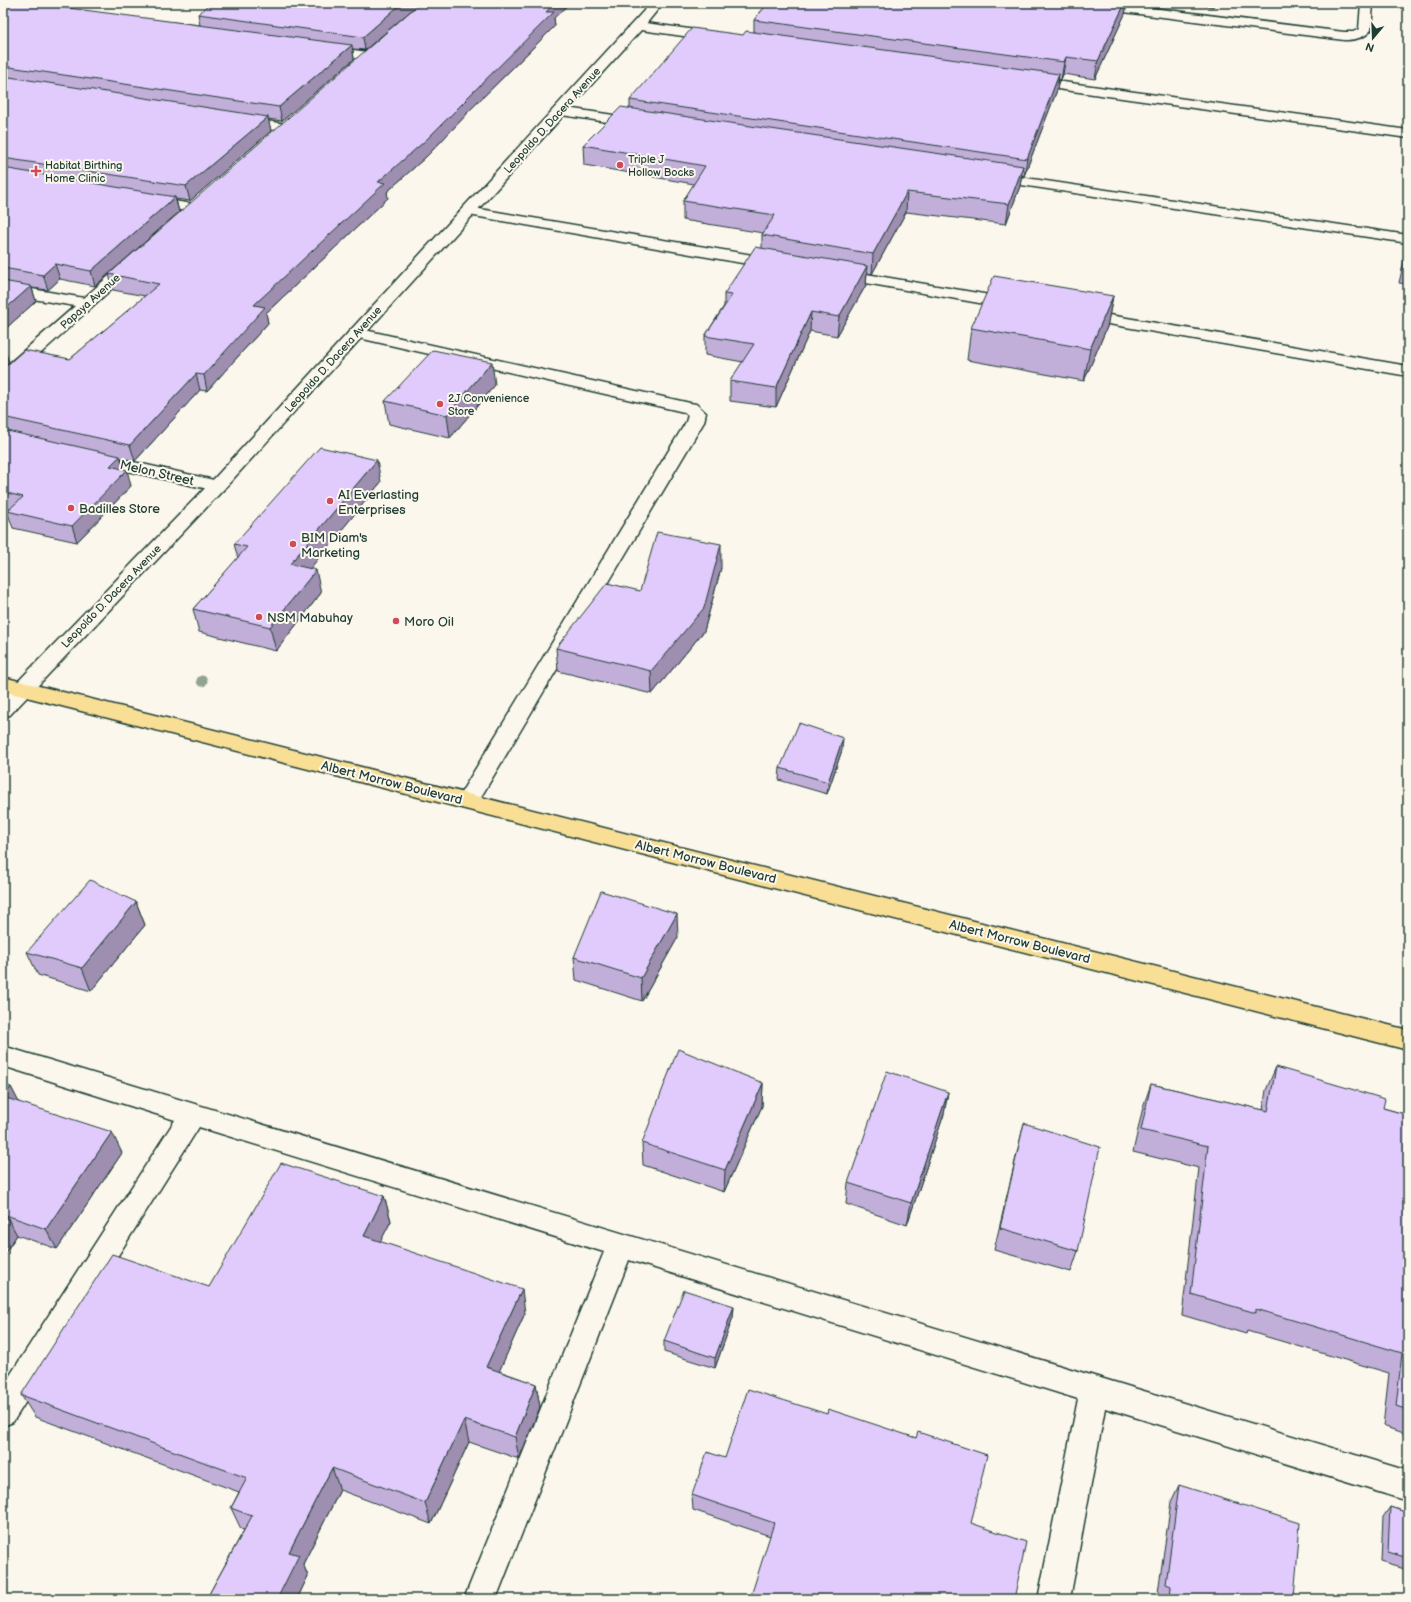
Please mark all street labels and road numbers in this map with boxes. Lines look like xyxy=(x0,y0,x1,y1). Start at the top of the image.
street label: Leopoldo D. Dacera Avenue xyxy=(501,64,604,176)
street label: Papaya Avenue xyxy=(58,271,123,332)
street label: Leopoldo D. Dacera Avenue xyxy=(282,303,385,415)
street label: Melon Street xyxy=(118,457,195,489)
street label: Leopoldo D. Dacera Avenue xyxy=(59,542,164,651)
street label: Albert Morrow Boulevard xyxy=(320,758,464,808)
street label: Albert Morrow Boulevard xyxy=(634,837,778,887)
street label: Albert Morrow Boulevard xyxy=(948,917,1092,967)

